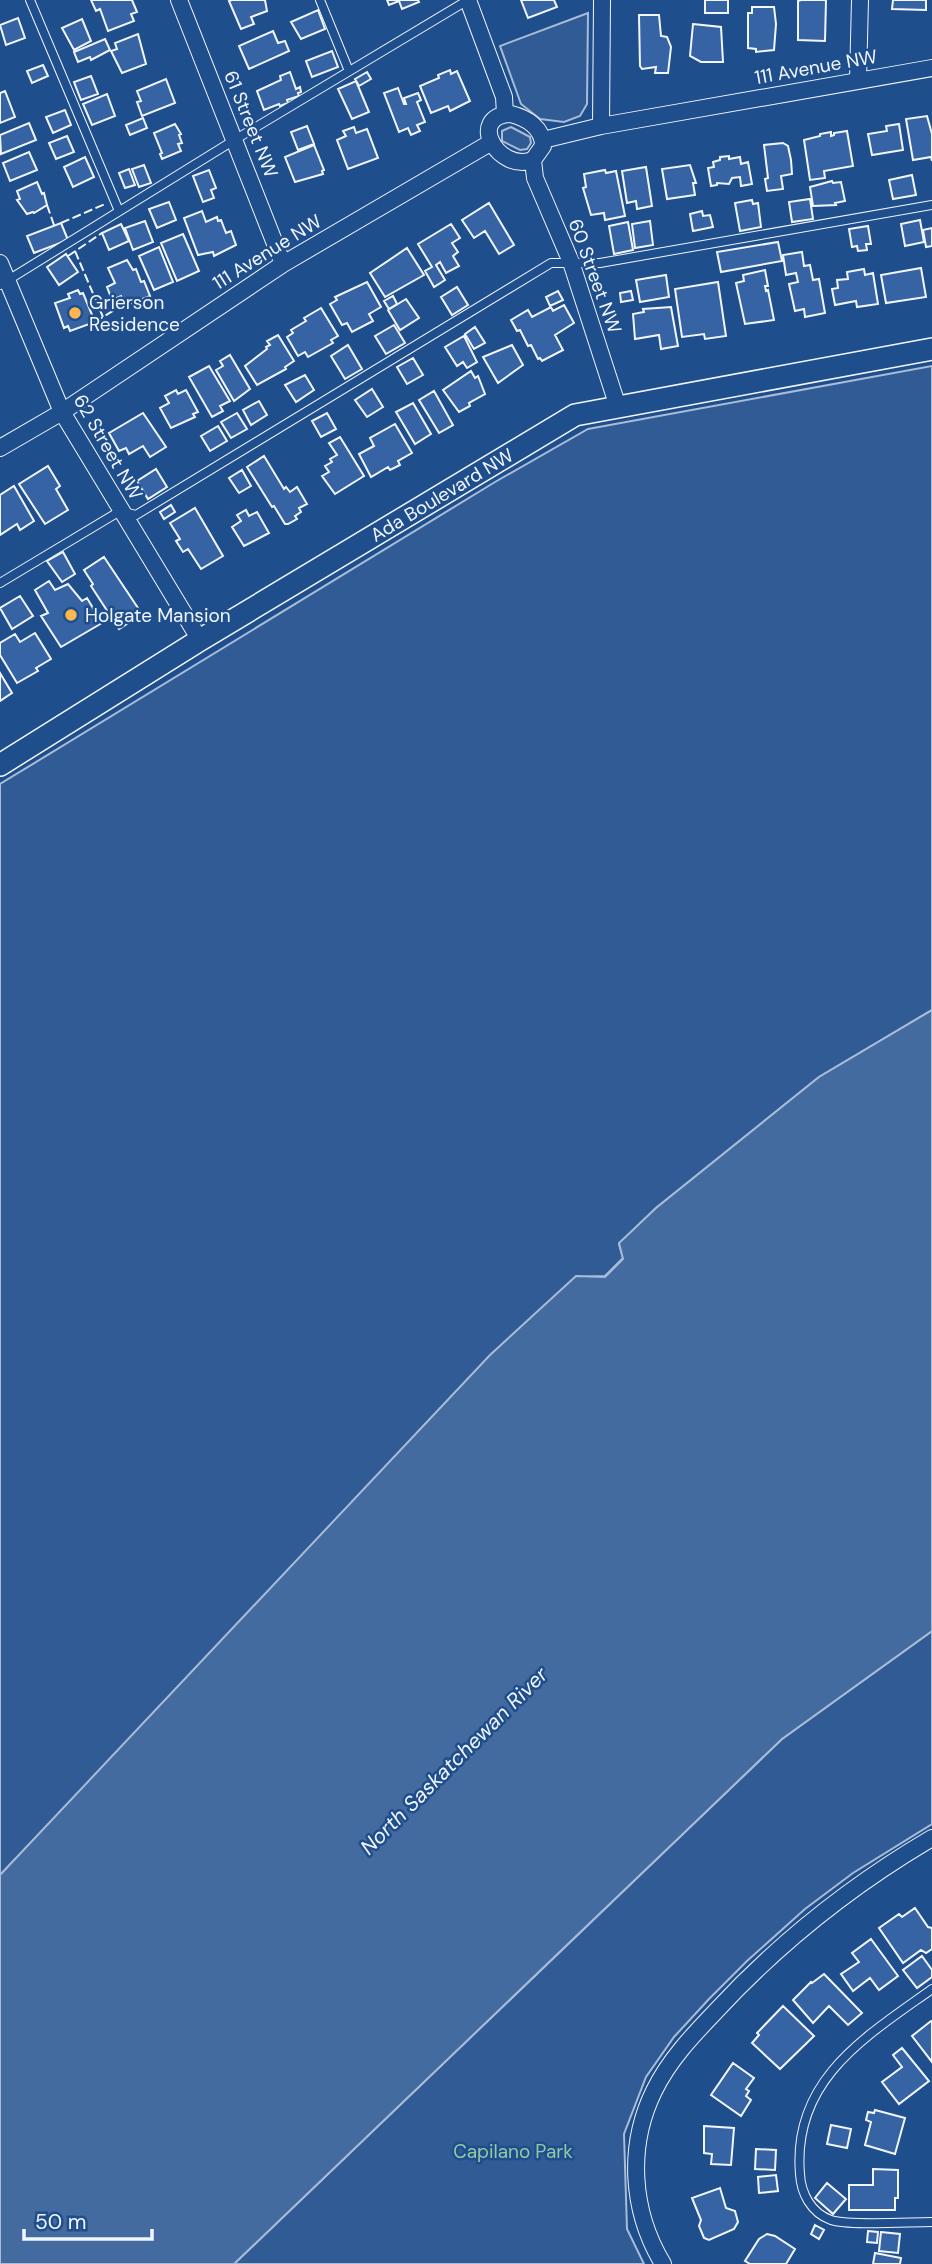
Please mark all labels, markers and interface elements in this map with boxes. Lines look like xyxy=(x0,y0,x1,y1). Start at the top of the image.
street label: 111 Avenue NW xyxy=(753,44,879,90)
street label: 61 Street NW xyxy=(218,67,284,181)
street label: 111 Avenue NW xyxy=(208,209,326,295)
street label: 60 Street NW xyxy=(563,215,627,337)
place label: Grierson Residence xyxy=(89,290,180,337)
marker: Grierson Residence xyxy=(67,305,83,321)
street label: 62 Street NW xyxy=(68,390,148,504)
street label: Ada Boulevard NW xyxy=(366,442,518,548)
place label: Holgate Mansion xyxy=(85,603,231,628)
marker: Holgate Mansion xyxy=(63,607,79,623)
water label: North Saskatchewan River xyxy=(354,1660,555,1861)
park label: Capilano Park xyxy=(453,2139,573,2164)
scale bar xyxy=(24,2198,152,2242)
text: 50 m xyxy=(35,2208,86,2236)

